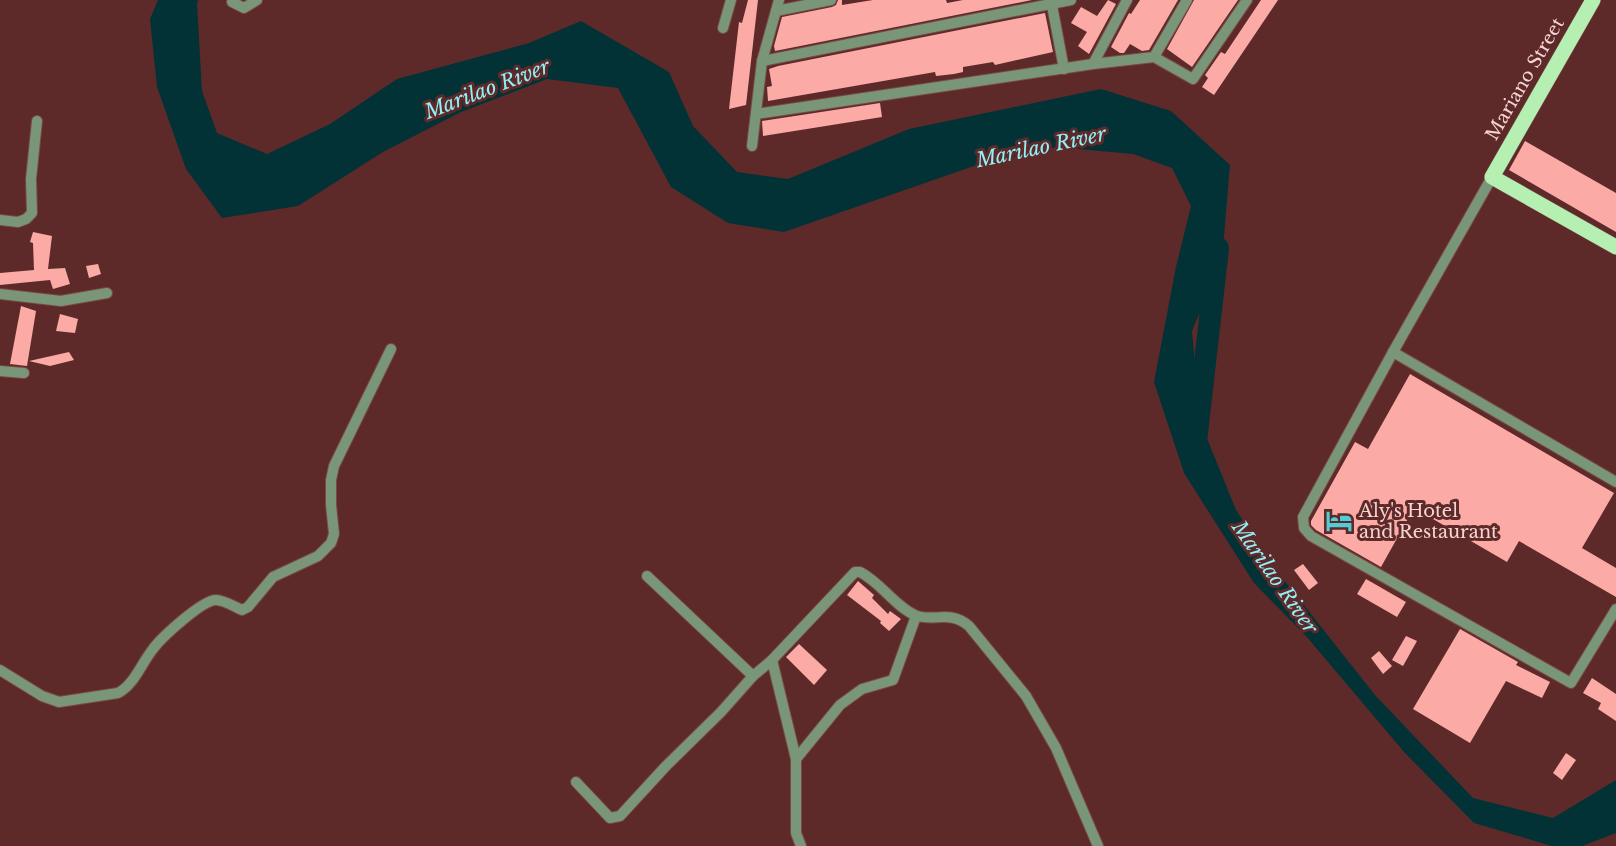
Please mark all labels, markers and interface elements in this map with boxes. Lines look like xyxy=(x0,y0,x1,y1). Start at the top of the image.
street label: Mariano Street xyxy=(1481,14,1569,144)
water label: Marilao River xyxy=(420,54,554,124)
water label: Marilao River xyxy=(973,121,1109,173)
place label: Aly's Hotel and Restaurant xyxy=(1358,500,1498,543)
hotel icon: Aly's Hotel and Restaurant xyxy=(1324,506,1354,536)
water label: Marilao River xyxy=(1227,515,1323,639)

